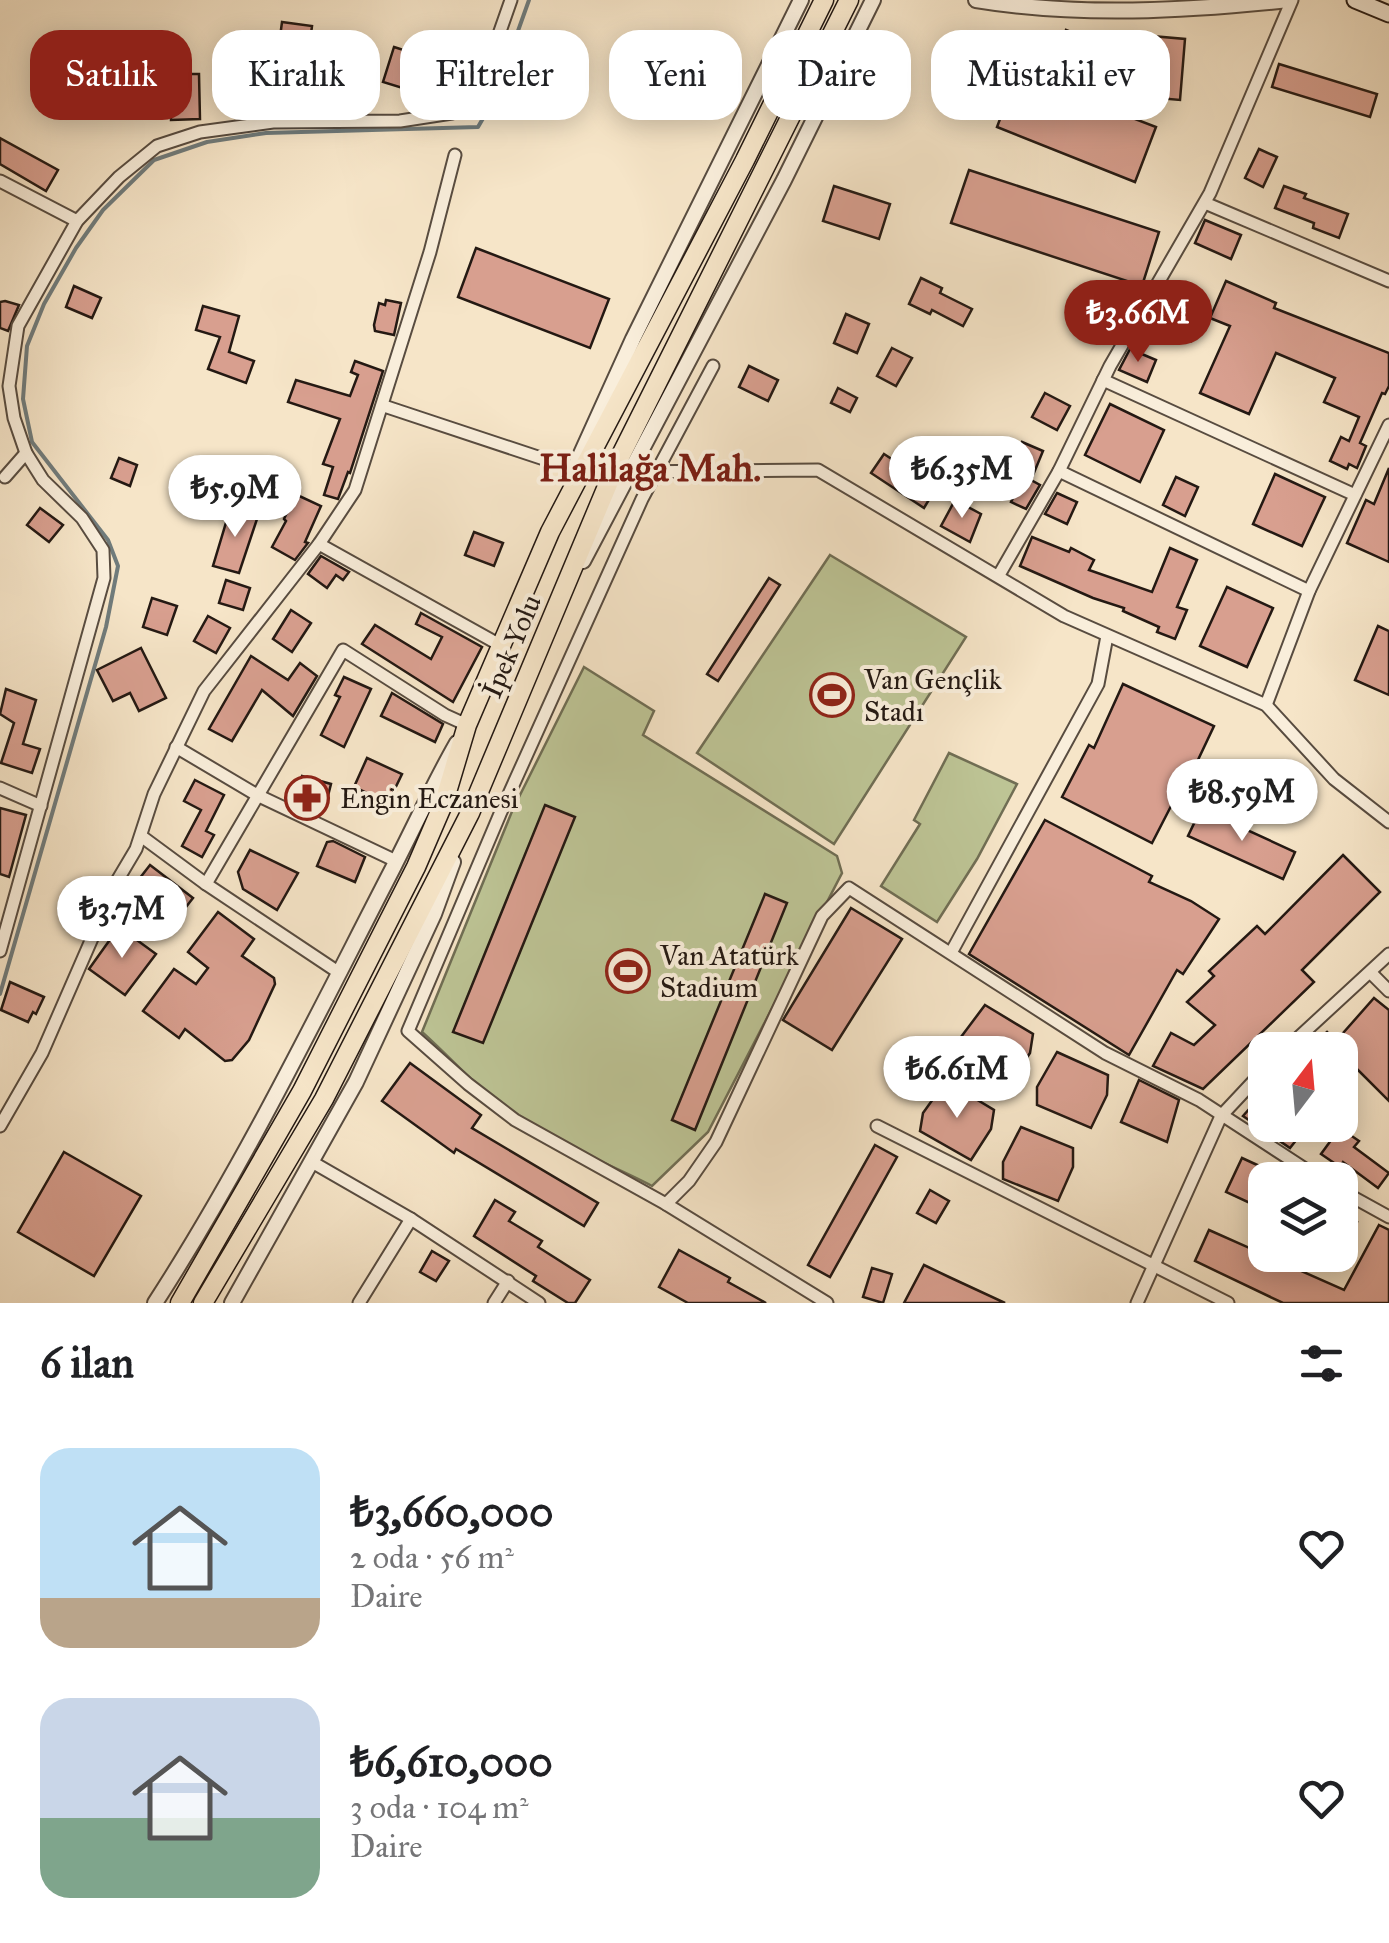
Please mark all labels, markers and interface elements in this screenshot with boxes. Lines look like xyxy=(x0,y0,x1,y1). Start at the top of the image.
chip: Satılık xyxy=(30,30,192,120)
chip: Kiralık xyxy=(212,30,380,120)
chip: Filtreler xyxy=(400,30,589,120)
chip: Yeni xyxy=(609,30,742,120)
chip: Daire xyxy=(762,30,911,120)
chip: Müstakil ev xyxy=(931,30,1170,120)
pin: ₺3.66M xyxy=(1057,280,1219,365)
text: ₺3.66M xyxy=(1086,293,1190,332)
pin: ₺6.35M xyxy=(881,436,1043,521)
district label: Halilağa Mah. xyxy=(539,445,761,491)
text: ₺6.35M xyxy=(911,449,1013,488)
pin: ₺5.9M xyxy=(165,455,305,540)
text: ₺5.9M xyxy=(190,468,280,507)
street label: İpek Yolu xyxy=(474,589,549,703)
place label: Van Gençlik Stadı xyxy=(863,662,1002,729)
sports icon: Van Gençlik Stadı xyxy=(809,672,855,718)
pin: ₺8.59M xyxy=(1161,759,1323,844)
text: ₺8.59M xyxy=(1189,772,1295,811)
pharmacy icon: Engin Eczanesi xyxy=(284,775,330,821)
place label: Engin Eczanesi xyxy=(340,781,519,816)
pin: ₺3.7M xyxy=(52,876,192,961)
text: ₺3.7M xyxy=(79,889,165,928)
place label: Van Atatürk Stadium xyxy=(659,938,799,1005)
sports icon: Van Atatürk Stadium xyxy=(605,948,651,994)
north arrow xyxy=(1248,1032,1358,1142)
map controls xyxy=(1248,1032,1358,1272)
pin: ₺6.61M xyxy=(876,1036,1038,1121)
text: ₺6.61M xyxy=(905,1049,1009,1088)
button: layers xyxy=(1248,1162,1358,1272)
icon: filters xyxy=(1294,1336,1349,1391)
text: 6 ilan xyxy=(40,1337,134,1389)
text: ₺3,660,000 xyxy=(350,1486,553,1538)
icon: home xyxy=(120,1488,240,1608)
icon: heart xyxy=(1294,1521,1349,1576)
text: 2 oda · 56 m² xyxy=(350,1538,514,1577)
text: Daire xyxy=(350,1577,423,1616)
text: ₺6,610,000 xyxy=(350,1736,553,1788)
icon: home xyxy=(120,1738,240,1858)
icon: heart xyxy=(1294,1771,1349,1826)
text: 3 oda · 104 m² xyxy=(350,1788,528,1827)
text: Daire xyxy=(350,1827,423,1866)

